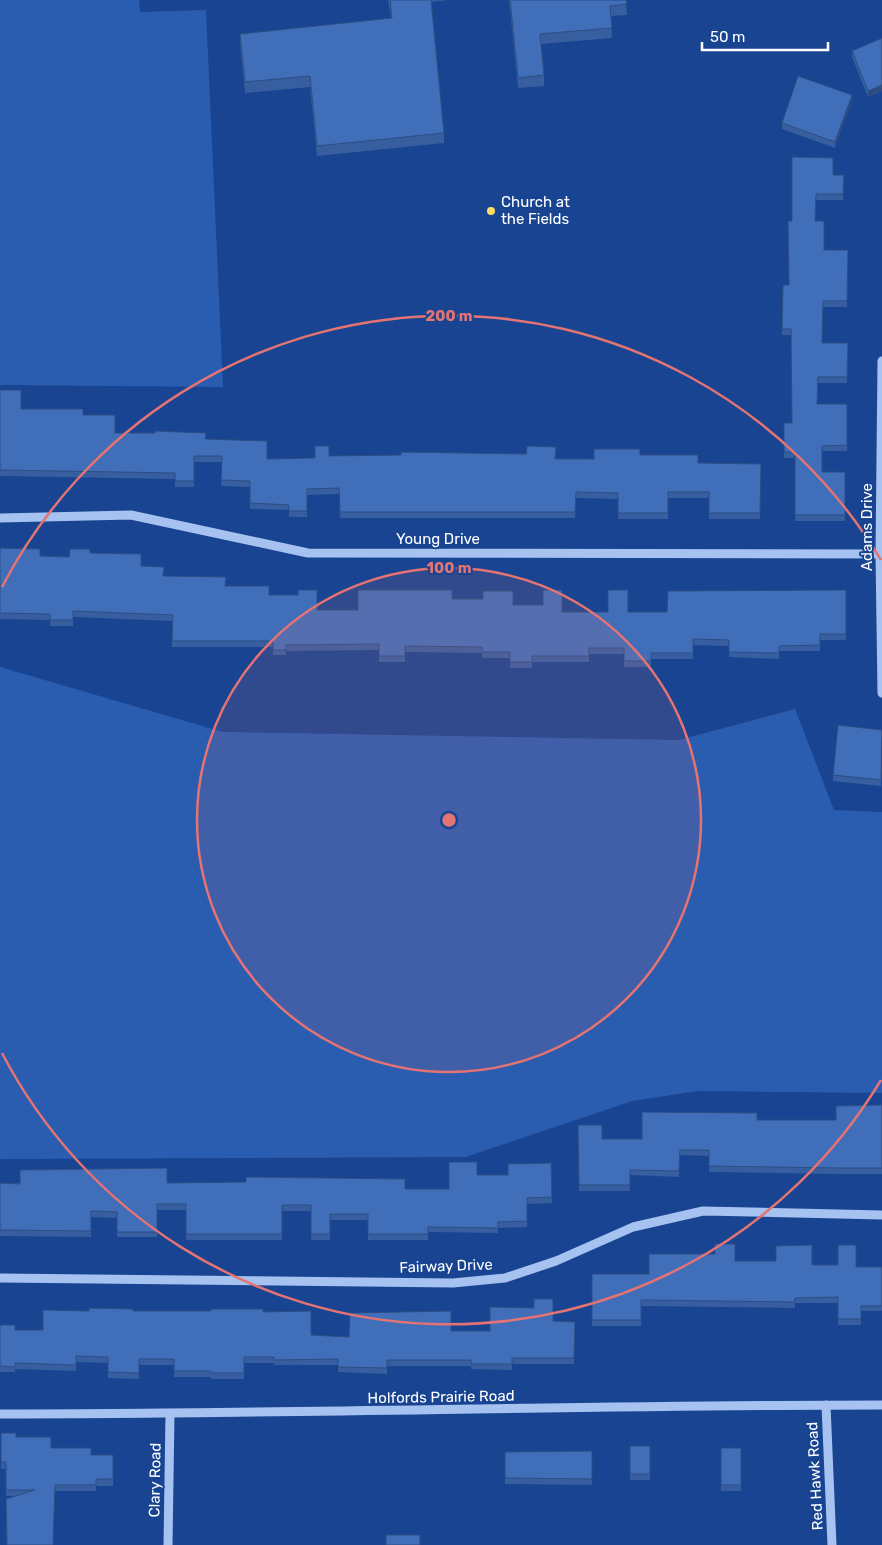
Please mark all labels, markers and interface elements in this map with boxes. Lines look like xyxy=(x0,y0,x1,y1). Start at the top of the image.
scale bar xyxy=(702,20,828,52)
text: 50 m xyxy=(710,28,745,46)
place label: Church at the Fields xyxy=(501,193,570,228)
marker: Church at the Fields xyxy=(485,205,497,217)
text: 200 m xyxy=(425,307,473,325)
street label: Adams Drive xyxy=(858,483,876,571)
street label: Young Drive xyxy=(396,530,480,548)
text: 100 m xyxy=(427,559,471,577)
centre of rings xyxy=(440,811,458,829)
street label: Fairway Drive xyxy=(399,1255,493,1277)
street label: Holfords Prairie Road xyxy=(367,1387,515,1407)
street label: Red Hawk Road xyxy=(803,1421,827,1531)
street label: Clary Road xyxy=(145,1442,165,1518)

